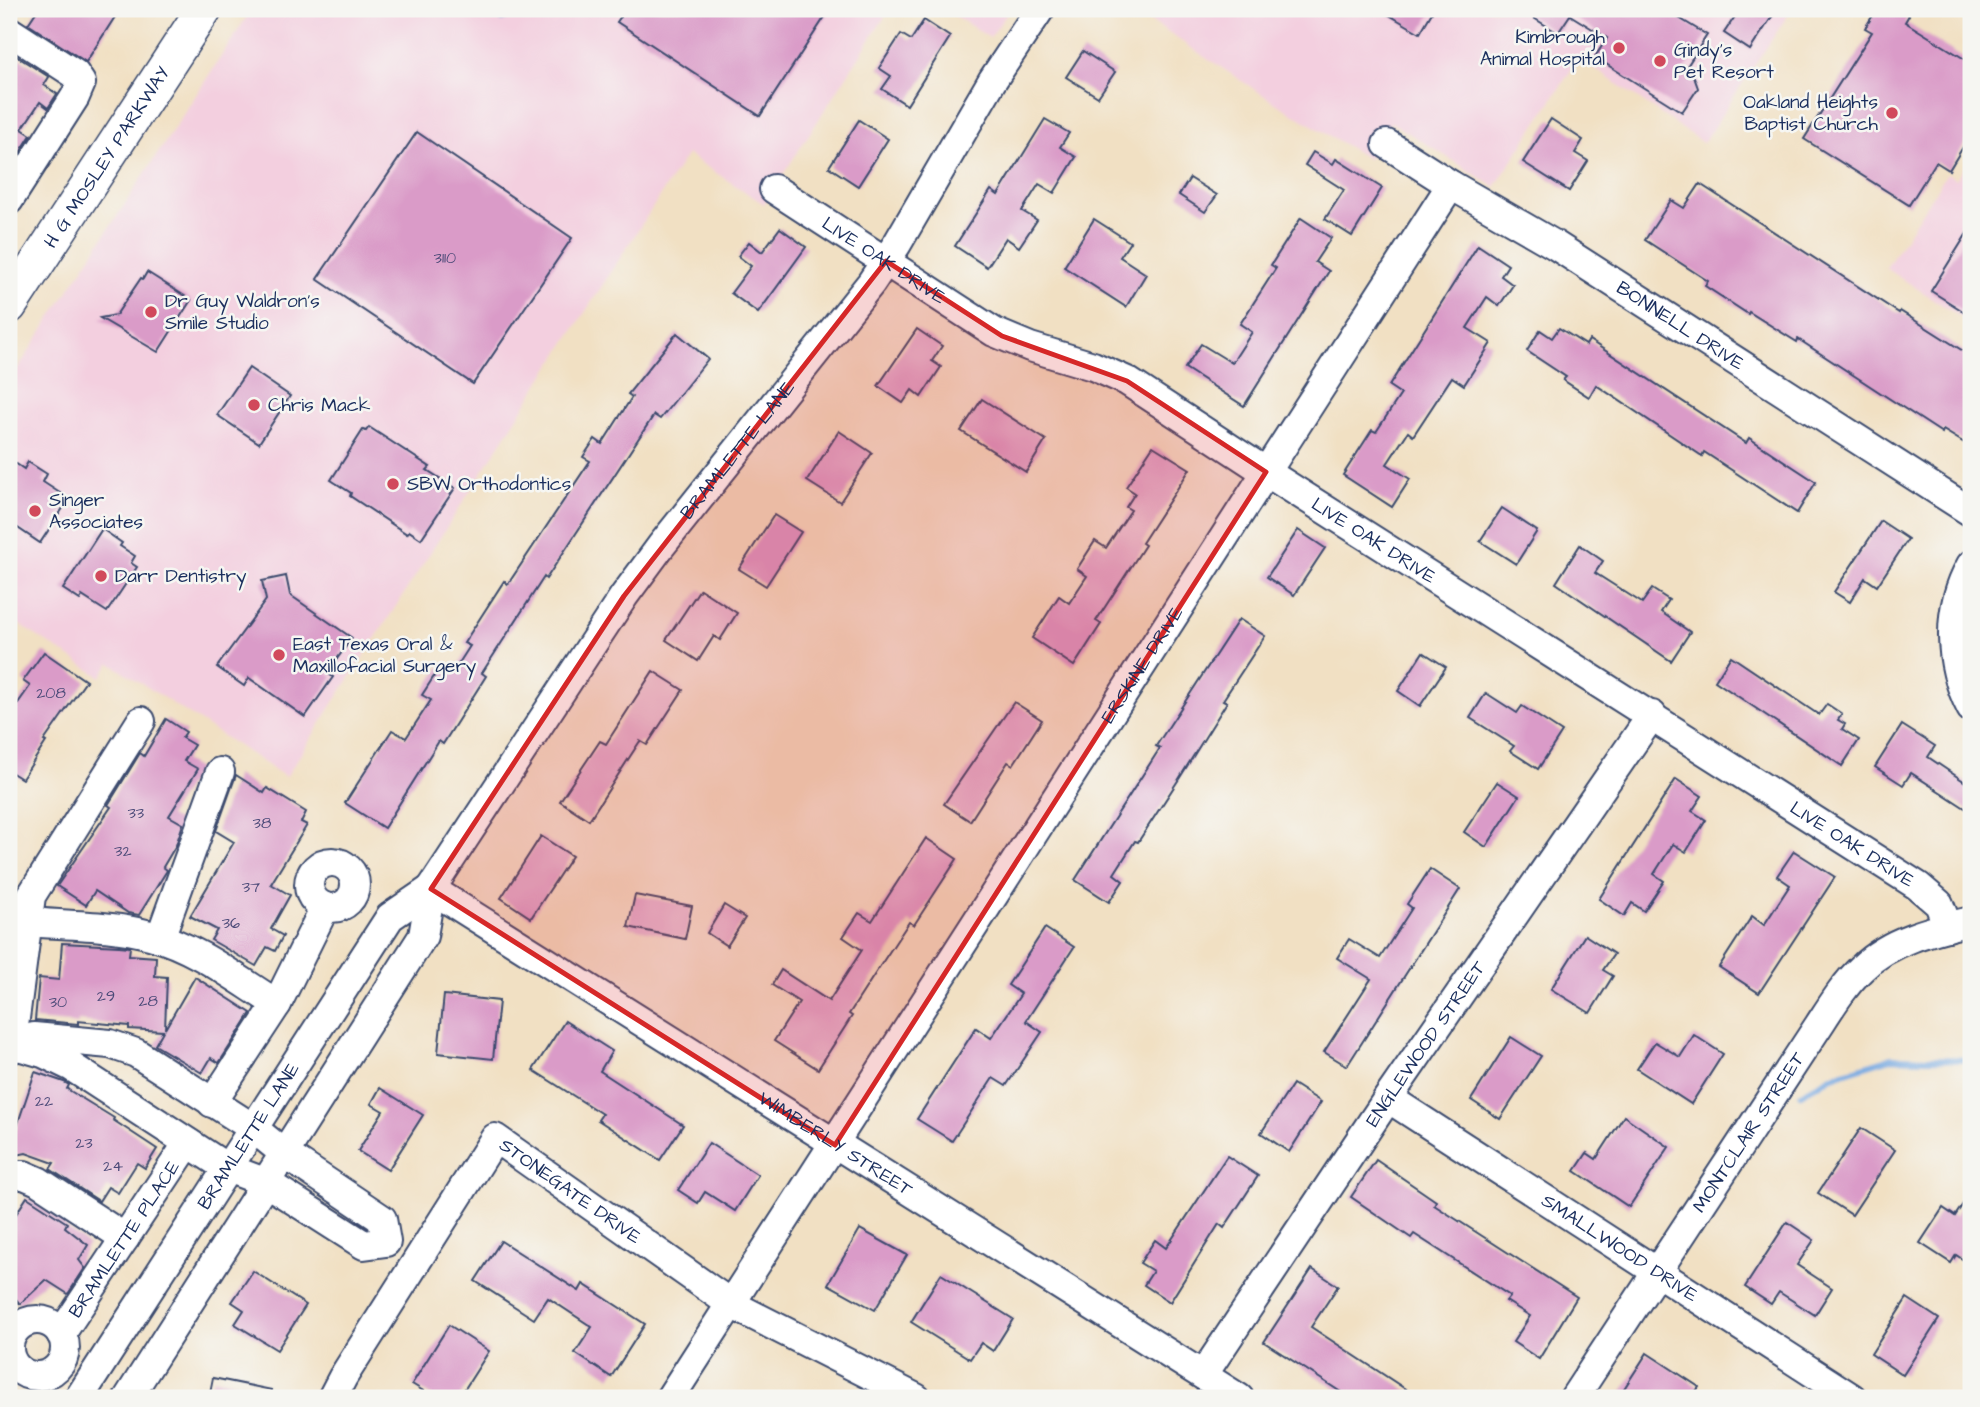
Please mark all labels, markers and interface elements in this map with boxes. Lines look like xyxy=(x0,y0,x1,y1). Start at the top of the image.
place label: Kimbrough Animal Hospital xyxy=(1480,24,1606,73)
place label: Gindy's Pet Resort xyxy=(1674,37,1774,86)
marker: Kimbrough Animal Hospital xyxy=(1611,40,1627,56)
marker: Gindy's Pet Resort xyxy=(1652,53,1668,69)
street label: H G MOSLEY PARKWAY xyxy=(37,61,176,253)
place label: Oakland Heights Baptist Church xyxy=(1743,89,1879,138)
marker: Oakland Heights Baptist Church xyxy=(1884,105,1900,121)
street label: LIVE OAK DRIVE xyxy=(817,210,951,311)
house number: 3110 xyxy=(434,247,456,269)
street label: BONNELL DRIVE xyxy=(1611,274,1750,377)
place label: Dr Guy Waldron's Smile Studio xyxy=(165,288,320,337)
marker: Dr Guy Waldron's Smile Studio xyxy=(143,304,159,320)
street label: BRAMLETTE LANE xyxy=(674,375,801,525)
place label: Chris Mack xyxy=(268,392,371,419)
marker: Chris Mack xyxy=(246,397,262,413)
place label: SBW Orthodontics xyxy=(407,471,571,498)
marker: SBW Orthodontics xyxy=(385,476,401,492)
place label: Singer Associates xyxy=(49,487,143,536)
street label: LIVE OAK DRIVE xyxy=(1306,491,1441,590)
marker: Singer Associates xyxy=(27,503,43,519)
place label: Darr Dentistry xyxy=(115,563,247,591)
marker: Darr Dentistry xyxy=(93,568,109,584)
street label: ERSKINE DRIVE xyxy=(1094,601,1190,729)
place label: East Texas Oral & Maxillofacial Surgery xyxy=(293,631,477,681)
marker: East Texas Oral & Maxillofacial Surgery xyxy=(271,647,287,663)
house number: 208 xyxy=(36,682,66,704)
street label: LIVE OAK DRIVE xyxy=(1785,795,1920,894)
house number: 33 xyxy=(128,802,144,824)
house number: 38 xyxy=(253,812,271,834)
house number: 32 xyxy=(114,840,132,862)
house number: 37 xyxy=(242,876,260,898)
house number: 36 xyxy=(222,912,240,934)
street label: ENGLEWOOD STREET xyxy=(1359,955,1492,1132)
house number: 29 xyxy=(97,985,115,1007)
house number: 28 xyxy=(138,990,158,1012)
house number: 30 xyxy=(49,991,67,1013)
street label: MONTCLAIR STREET xyxy=(1686,1047,1811,1218)
street label: BRAMLETTE LANE xyxy=(191,1057,306,1215)
street label: WIMBERLY STREET xyxy=(753,1085,918,1203)
house number: 22 xyxy=(35,1090,53,1112)
house number: 23 xyxy=(75,1132,93,1154)
street label: STONEGATE DRIVE xyxy=(494,1132,647,1250)
street label: BRAMLETTE PLACE xyxy=(62,1155,186,1323)
house number: 24 xyxy=(103,1155,123,1177)
street label: SMALLWOOD DRIVE xyxy=(1536,1187,1703,1309)

